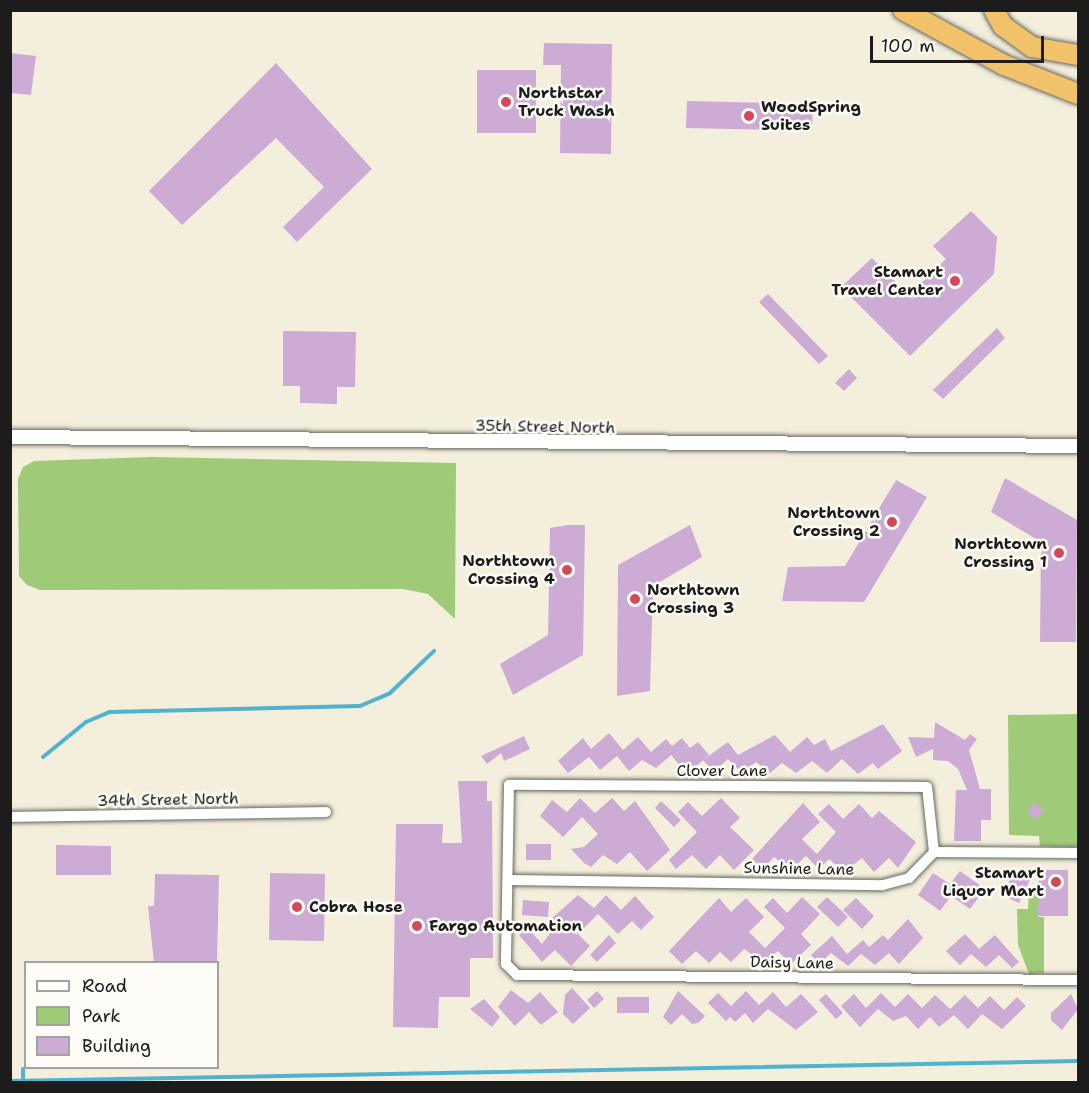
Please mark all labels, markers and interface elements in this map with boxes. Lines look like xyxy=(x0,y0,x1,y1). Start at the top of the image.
scale bar xyxy=(873,24,1047,62)
text: 100 m xyxy=(881,34,935,58)
place label: Northstar Truck Wash xyxy=(518,83,615,121)
marker: Northstar Truck Wash xyxy=(499,95,513,109)
place label: WoodSpring Suites xyxy=(761,97,861,135)
marker: WoodSpring Suites xyxy=(742,109,756,123)
place label: Stamart Travel Center xyxy=(831,262,943,300)
marker: Stamart Travel Center xyxy=(948,274,962,288)
street label: 35th Street North xyxy=(475,416,615,438)
place label: Northtown Crossing 2 xyxy=(787,503,880,541)
marker: Northtown Crossing 2 xyxy=(885,515,899,529)
place label: Northtown Crossing 1 xyxy=(954,534,1047,572)
marker: Northtown Crossing 1 xyxy=(1052,546,1066,560)
place label: Northtown Crossing 4 xyxy=(462,551,555,589)
marker: Northtown Crossing 4 xyxy=(560,563,574,577)
place label: Northtown Crossing 3 xyxy=(647,580,740,618)
marker: Northtown Crossing 3 xyxy=(628,592,642,606)
street label: Clover Lane xyxy=(676,761,768,781)
street label: 34th Street North xyxy=(97,789,239,811)
street label: Sunshine Lane xyxy=(743,858,855,880)
place label: Stamart Liquor Mart xyxy=(943,863,1044,901)
marker: Stamart Liquor Mart xyxy=(1049,875,1063,889)
place label: Cobra Hose xyxy=(309,897,403,917)
marker: Cobra Hose xyxy=(290,900,304,914)
place label: Fargo Automation xyxy=(429,916,582,936)
marker: Fargo Automation xyxy=(410,919,424,933)
street label: Daisy Lane xyxy=(750,953,834,973)
legend xyxy=(24,961,219,1069)
text: Road xyxy=(82,974,127,998)
text: Park xyxy=(82,1004,121,1028)
text: Building xyxy=(82,1034,151,1058)

